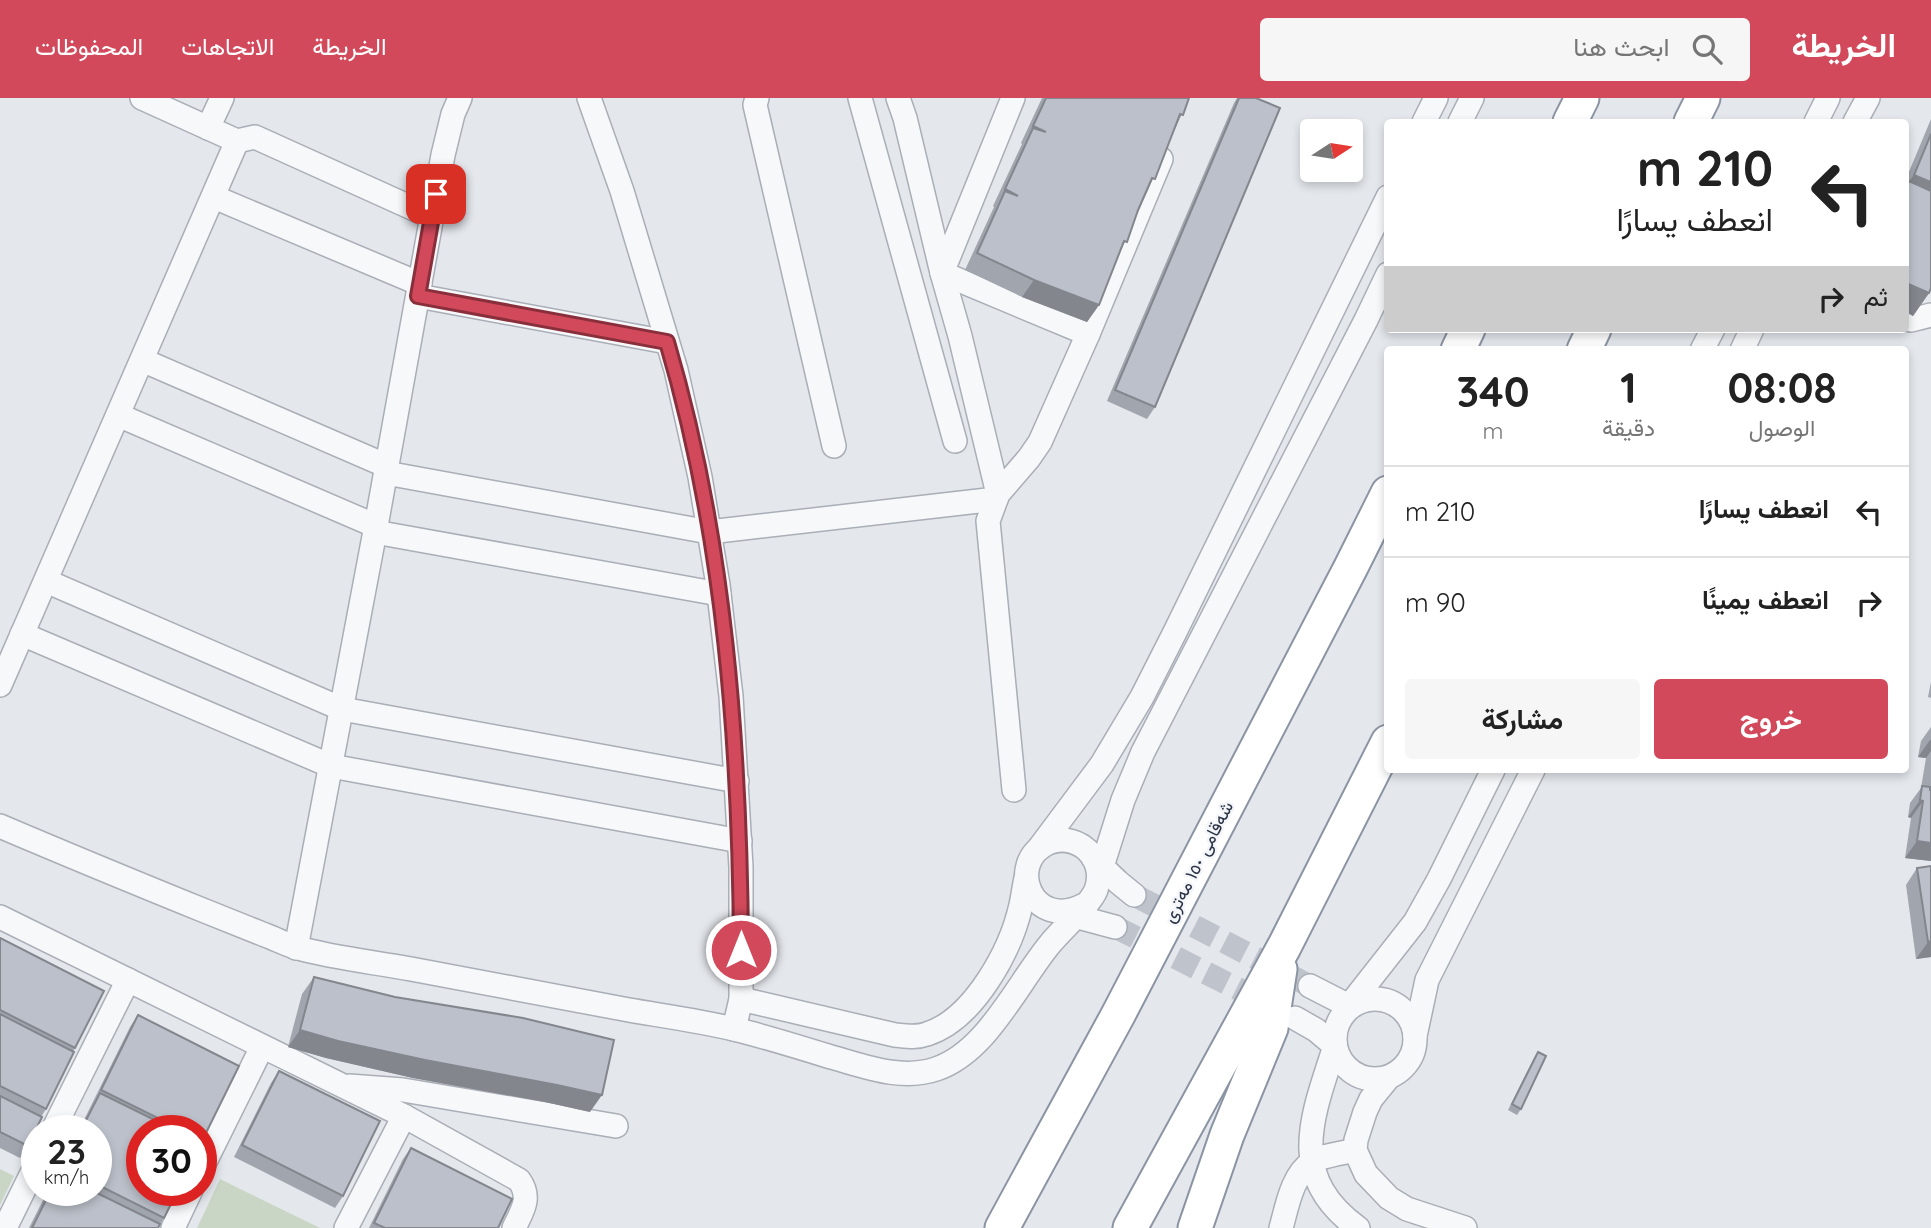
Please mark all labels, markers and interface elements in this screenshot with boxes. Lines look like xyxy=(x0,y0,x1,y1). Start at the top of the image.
search box xyxy=(1260,18,1750,81)
text: الخريطة xyxy=(1792,24,1896,65)
text: ابحث هنا xyxy=(1573,30,1670,63)
icon: search xyxy=(1688,30,1726,68)
text: المحفوظات xyxy=(35,31,143,61)
text: الاتجاهات xyxy=(181,31,274,61)
text: الخريطة xyxy=(312,31,387,61)
north arrow xyxy=(1300,119,1363,182)
map controls xyxy=(1300,119,1363,182)
text: 210 m xyxy=(1637,137,1773,198)
icon: left xyxy=(1797,147,1888,238)
pin xyxy=(406,164,466,224)
icon: arrive xyxy=(417,175,455,213)
text: انعطف يسارًا xyxy=(1617,199,1773,239)
icon: right xyxy=(1812,280,1850,318)
text: ثم xyxy=(1864,280,1888,313)
text: 1 xyxy=(1620,361,1637,414)
text: 08:08 xyxy=(1728,361,1837,414)
text: 340 xyxy=(1456,365,1529,418)
text: دقيقة xyxy=(1602,413,1655,442)
text: الوصول xyxy=(1749,413,1815,442)
text: m xyxy=(1482,416,1503,445)
text: انعطف يسارًا xyxy=(1699,492,1829,525)
icon: left xyxy=(1850,493,1888,531)
text: 210 m xyxy=(1405,495,1475,528)
text: انعطف يمينًا xyxy=(1702,583,1829,616)
icon: right xyxy=(1850,584,1888,622)
text: 90 m xyxy=(1405,586,1466,619)
button: مشاركة xyxy=(1405,679,1640,759)
button: خروج xyxy=(1654,679,1888,759)
street label: شەقامی ١٥٠ مەتری xyxy=(1157,797,1238,926)
position arrow xyxy=(704,913,778,987)
speed limit sign: 30 xyxy=(126,1115,217,1206)
text: 23 xyxy=(47,1129,86,1173)
text: km/h xyxy=(44,1166,89,1189)

